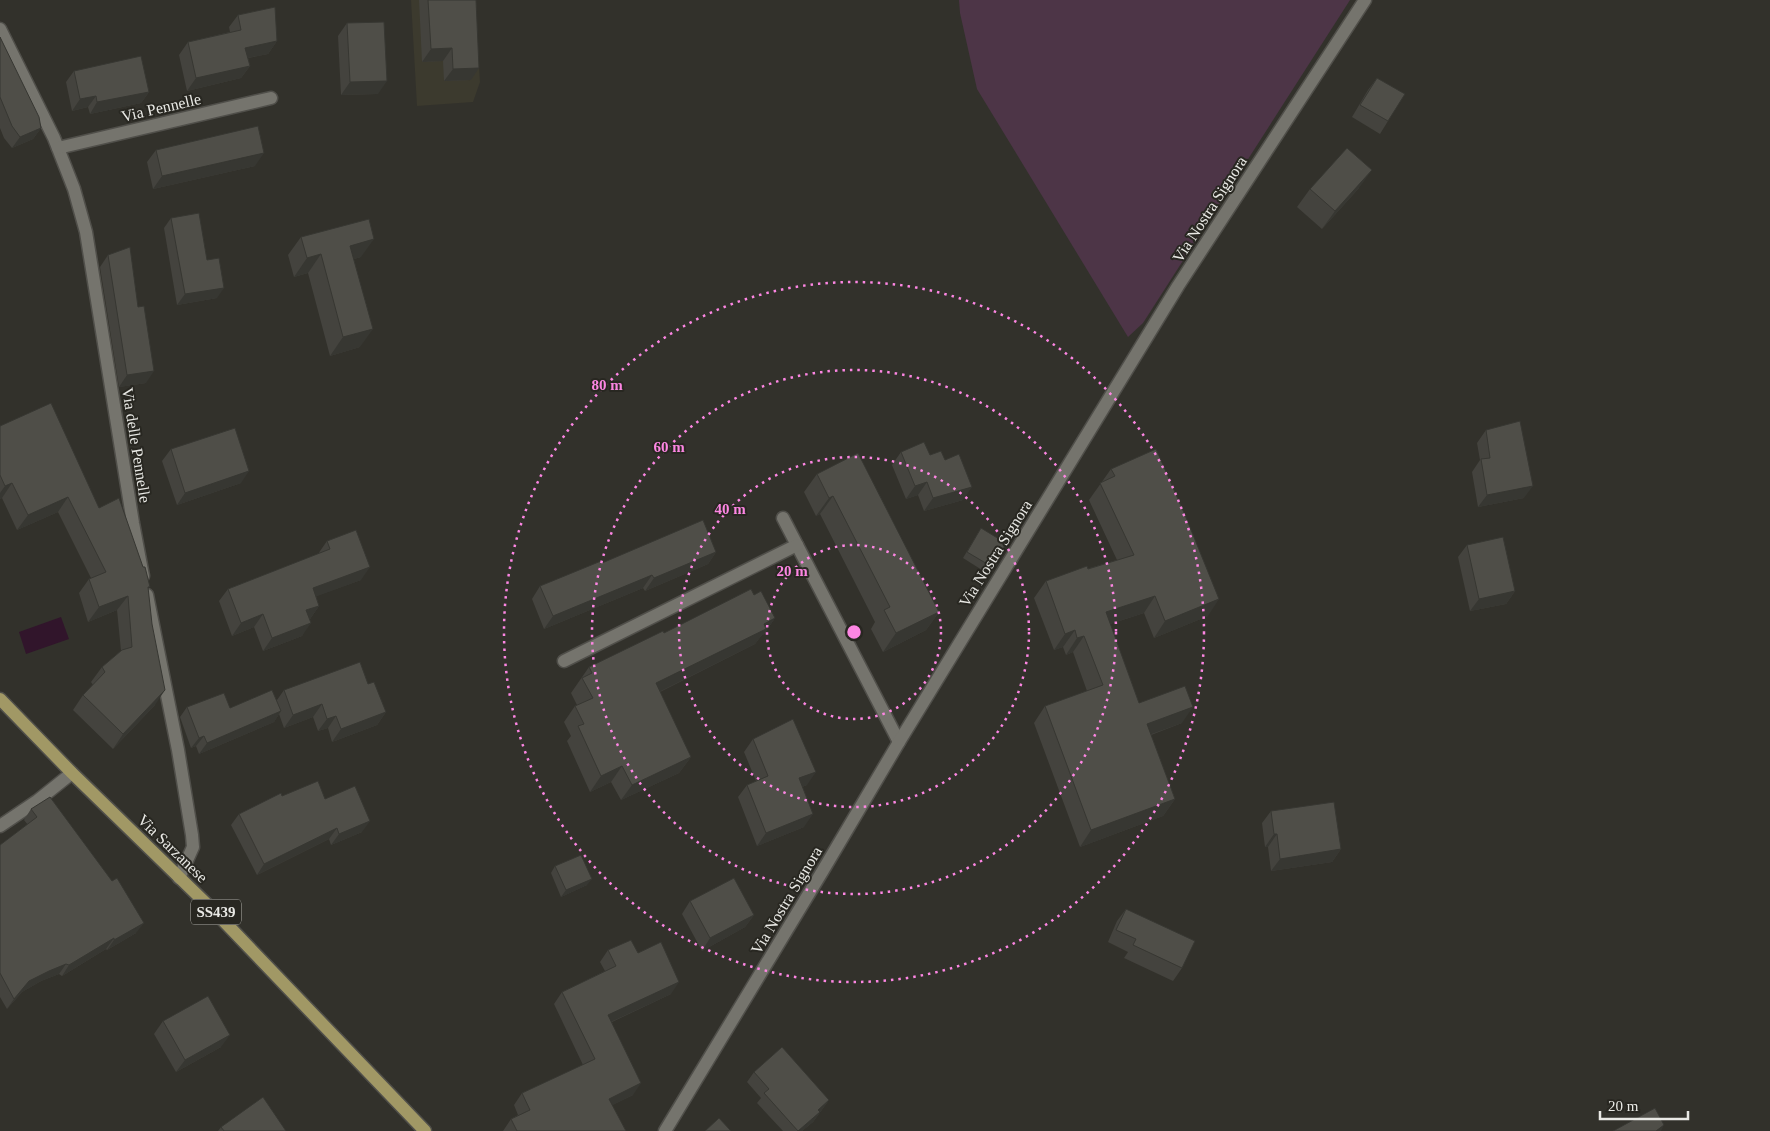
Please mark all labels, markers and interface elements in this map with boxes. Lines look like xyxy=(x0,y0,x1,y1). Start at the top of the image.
street label: Via Pennelle xyxy=(120,90,203,125)
street label: Via Nostra Signora xyxy=(1169,153,1251,266)
text: 80 m xyxy=(591,377,623,393)
street label: Via delle Pennelle xyxy=(119,386,154,504)
text: 60 m xyxy=(653,439,685,455)
street label: Via Nostra Signora xyxy=(956,497,1036,610)
text: 40 m xyxy=(714,501,746,517)
text: 20 m xyxy=(776,563,808,579)
centre of rings xyxy=(845,623,863,641)
street label: Via Sarzanese xyxy=(134,811,211,886)
street label: Via Nostra Signora xyxy=(748,843,826,958)
road number: SS439 xyxy=(191,900,241,924)
scale bar xyxy=(1600,1088,1688,1120)
text: 20 m xyxy=(1608,1098,1639,1114)

